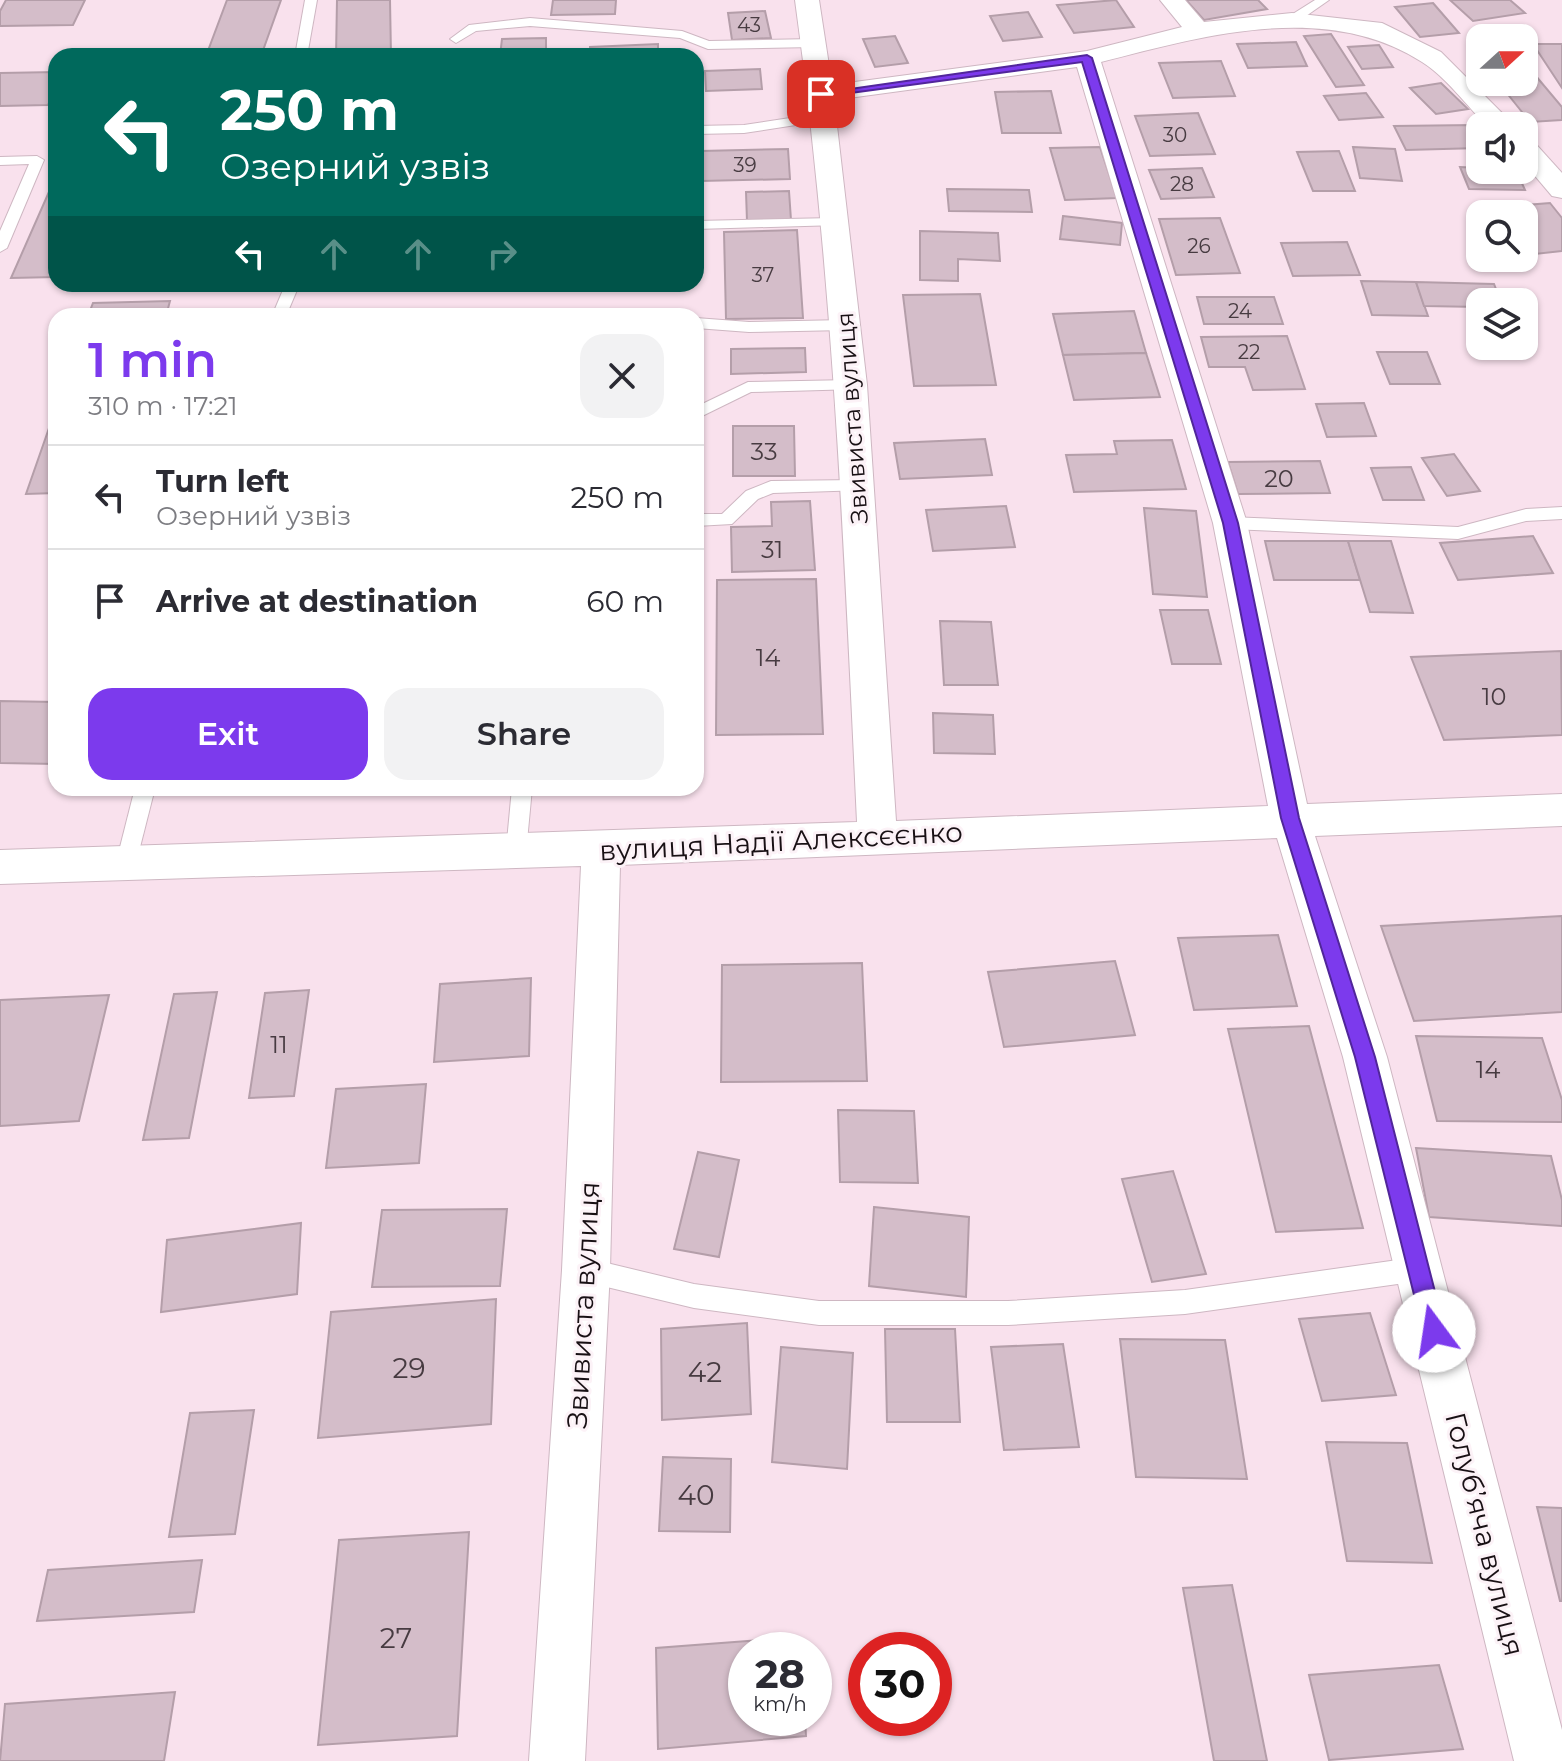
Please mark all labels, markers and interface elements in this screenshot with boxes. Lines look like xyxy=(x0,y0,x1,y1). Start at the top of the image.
house number: 43 xyxy=(737,13,761,37)
north arrow xyxy=(1466,24,1538,96)
map controls xyxy=(1466,24,1538,360)
pin xyxy=(787,60,855,128)
icon: arrive xyxy=(799,72,843,116)
text: 250 m xyxy=(220,76,399,144)
icon: left xyxy=(88,80,192,184)
button: sound xyxy=(1466,112,1538,184)
house number: 30 xyxy=(1163,123,1187,147)
text: Озерний узвіз xyxy=(220,144,490,188)
house number: 39 xyxy=(733,153,757,177)
house number: 28 xyxy=(1170,172,1194,196)
button: search xyxy=(1466,200,1538,272)
icon: left xyxy=(228,232,272,276)
icon: ahead xyxy=(312,232,356,276)
icon: ahead xyxy=(396,232,440,276)
icon: right xyxy=(480,232,524,276)
house number: 26 xyxy=(1187,234,1211,258)
house number: 37 xyxy=(752,263,774,287)
button: layers xyxy=(1466,288,1538,360)
house number: 24 xyxy=(1228,299,1252,323)
street label: Звивиста вулиця xyxy=(830,311,874,525)
text: 1 min xyxy=(88,331,217,389)
button: close xyxy=(580,334,664,418)
house number: 22 xyxy=(1238,340,1260,364)
text: 310 m · 17:21 xyxy=(88,390,238,422)
house number: 33 xyxy=(751,437,777,466)
text: Turn left xyxy=(156,463,289,500)
house number: 20 xyxy=(1264,464,1294,493)
icon: left xyxy=(88,475,132,519)
text: 250 m xyxy=(570,479,664,516)
text: Озерний узвіз xyxy=(156,500,351,532)
house number: 31 xyxy=(761,535,783,564)
icon: arrive xyxy=(88,579,132,623)
text: Arrive at destination xyxy=(156,583,478,620)
text: 60 m xyxy=(586,583,664,620)
house number: 14 xyxy=(756,643,780,672)
house number: 10 xyxy=(1482,682,1506,711)
button: Exit xyxy=(88,688,368,780)
button: Share xyxy=(384,688,664,780)
street label: вулиця Надії Алексєєнко xyxy=(598,815,964,867)
house number: 11 xyxy=(270,1030,288,1059)
house number: 14 xyxy=(1476,1055,1500,1084)
street label: Звивиста вулиця xyxy=(560,1181,606,1429)
position arrow xyxy=(1392,1289,1476,1373)
house number: 29 xyxy=(393,1351,425,1385)
house number: 42 xyxy=(688,1355,722,1389)
street label: Голубʼяча вулиця xyxy=(1438,1409,1532,1659)
house number: 40 xyxy=(677,1478,715,1512)
house number: 27 xyxy=(380,1621,412,1655)
speed limit sign: 30 xyxy=(848,1632,952,1736)
text: 28 xyxy=(755,1649,805,1698)
text: km/h xyxy=(753,1692,807,1716)

